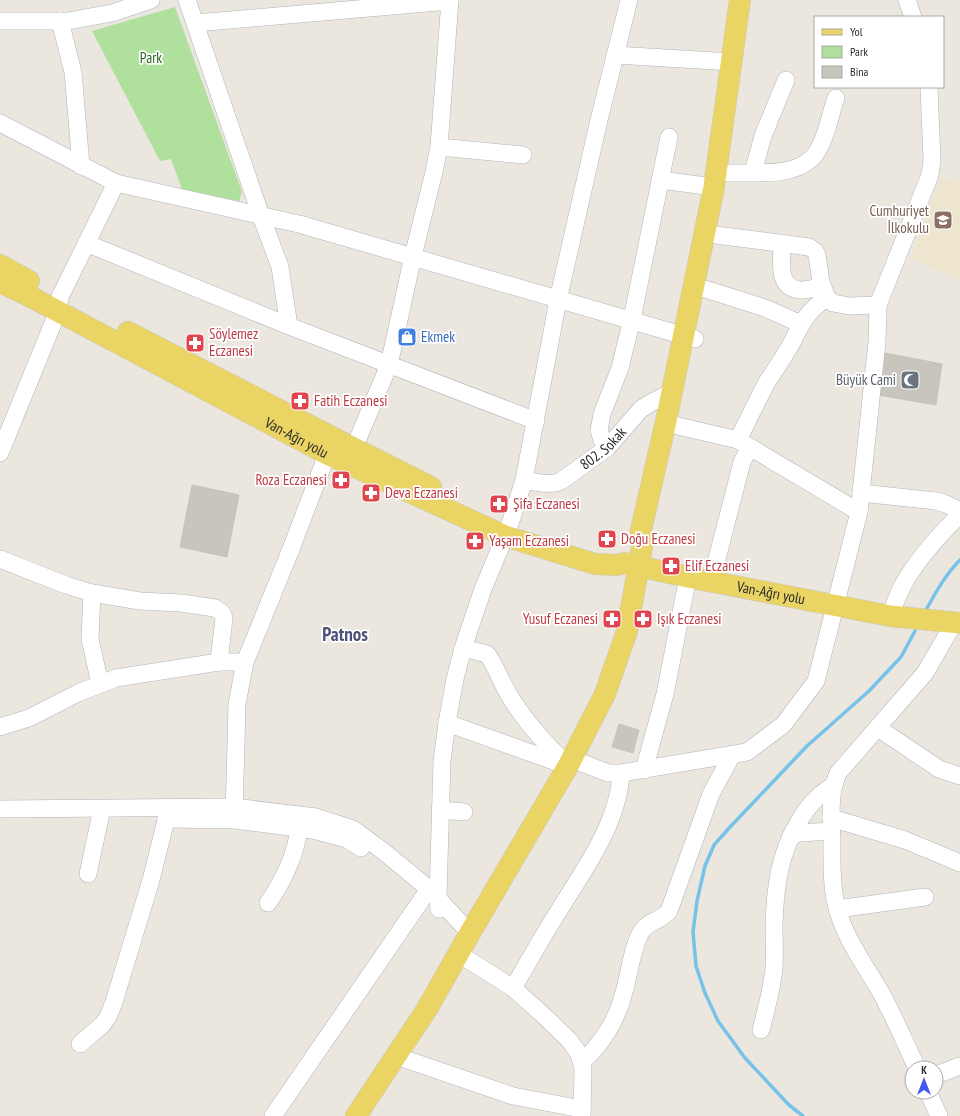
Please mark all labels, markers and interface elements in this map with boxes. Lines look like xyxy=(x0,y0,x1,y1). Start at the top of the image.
legend xyxy=(814,16,944,88)
text: Yol xyxy=(850,24,863,39)
text: Park xyxy=(850,44,868,59)
park label: Park xyxy=(140,48,162,67)
text: Bina xyxy=(850,64,869,79)
place label: Cumhuriyet İlkokulu xyxy=(870,201,929,237)
school or university icon: Cumhuriyet İlkokulu xyxy=(932,209,954,231)
place label: Söylemez Eczanesi xyxy=(209,324,258,360)
shop icon: Ekmek xyxy=(396,326,418,348)
place label: Ekmek xyxy=(421,327,455,346)
pharmacy icon: Söylemez Eczanesi xyxy=(184,332,206,354)
mosque icon: Büyük Cami xyxy=(899,369,921,391)
place label: Büyük Cami xyxy=(836,370,896,389)
pharmacy icon: Fatih Eczanesi xyxy=(289,390,311,412)
place label: Fatih Eczanesi xyxy=(314,391,387,410)
street label: Van-Ağrı yolu xyxy=(261,412,332,462)
street label: 802. Sokak xyxy=(576,423,630,473)
pharmacy icon: Roza Eczanesi xyxy=(330,469,352,491)
place label: Roza Eczanesi xyxy=(255,470,327,489)
pharmacy icon: Deva Eczanesi xyxy=(360,482,382,504)
place label: Deva Eczanesi xyxy=(385,483,458,502)
pharmacy icon: Şifa Eczanesi xyxy=(488,493,510,515)
place label: Şifa Eczanesi xyxy=(513,494,580,513)
pharmacy icon: Doğu Eczanesi xyxy=(596,528,618,550)
place label: Doğu Eczanesi xyxy=(621,529,696,548)
pharmacy icon: Yaşam Eczanesi xyxy=(464,530,486,552)
place label: Yaşam Eczanesi xyxy=(489,531,569,550)
pharmacy icon: Elif Eczanesi xyxy=(660,555,682,577)
place label: Elif Eczanesi xyxy=(685,556,749,575)
street label: Van-Ağrı yolu xyxy=(734,576,807,608)
pharmacy icon: Yusuf Eczanesi xyxy=(601,608,623,630)
pharmacy icon: Işık Eczanesi xyxy=(632,608,654,630)
place label: Yusuf Eczanesi xyxy=(523,609,598,628)
place label: Işık Eczanesi xyxy=(657,609,722,628)
district label: Patnos xyxy=(322,622,368,646)
north arrow xyxy=(904,1060,944,1100)
text: K xyxy=(921,1063,927,1077)

